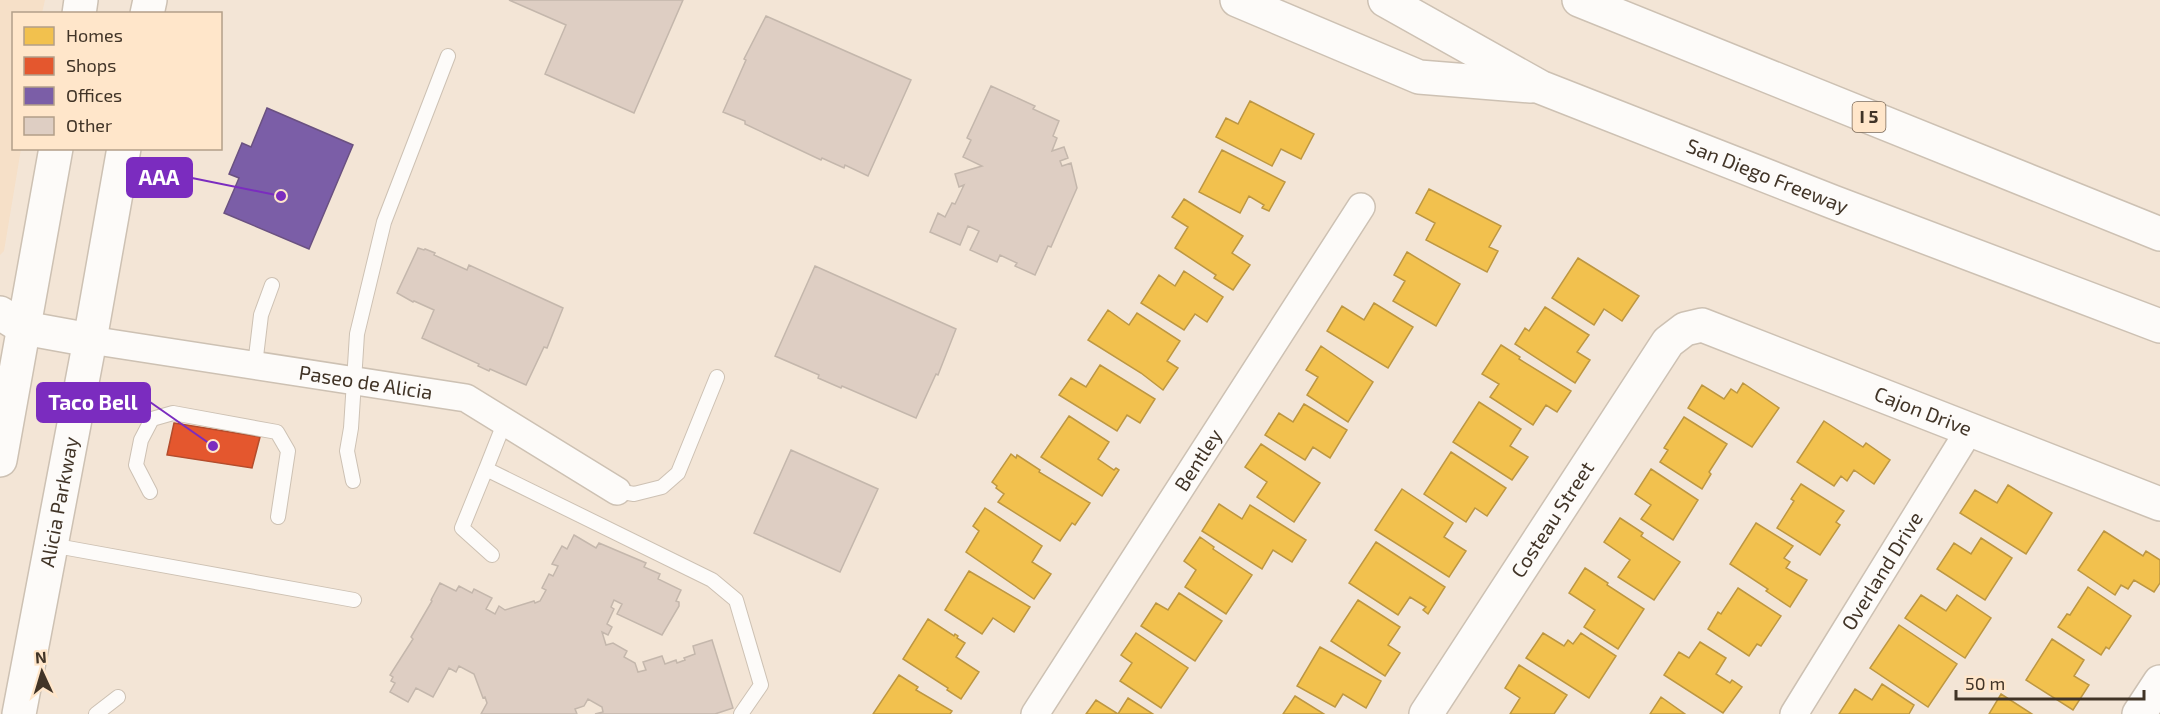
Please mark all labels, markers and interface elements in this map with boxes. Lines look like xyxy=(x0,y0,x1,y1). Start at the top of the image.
legend xyxy=(12,12,222,150)
text: Homes xyxy=(66,24,123,46)
text: Shops xyxy=(66,54,116,76)
text: Offices xyxy=(66,84,122,106)
road number: I 5 xyxy=(1852,102,1886,132)
text: Other xyxy=(66,114,112,136)
street label: San Diego Freeway xyxy=(1683,133,1852,218)
callout: AAA xyxy=(127,158,192,197)
text: AAA xyxy=(138,164,180,189)
street label: Paseo de Alicia xyxy=(297,359,434,404)
street label: Cajon Drive xyxy=(1871,381,1975,440)
callout: Taco Bell xyxy=(37,383,150,422)
text: Taco Bell xyxy=(48,389,138,414)
street label: Bentley xyxy=(1169,423,1227,495)
street label: Alicia Parkway xyxy=(34,434,83,569)
street label: Costeau Street xyxy=(1505,456,1598,582)
street label: Overland Drive xyxy=(1836,507,1927,634)
north arrow xyxy=(12,642,72,702)
text: N xyxy=(34,647,47,666)
scale bar xyxy=(1956,663,2144,701)
text: 50 m xyxy=(1965,672,2005,694)

